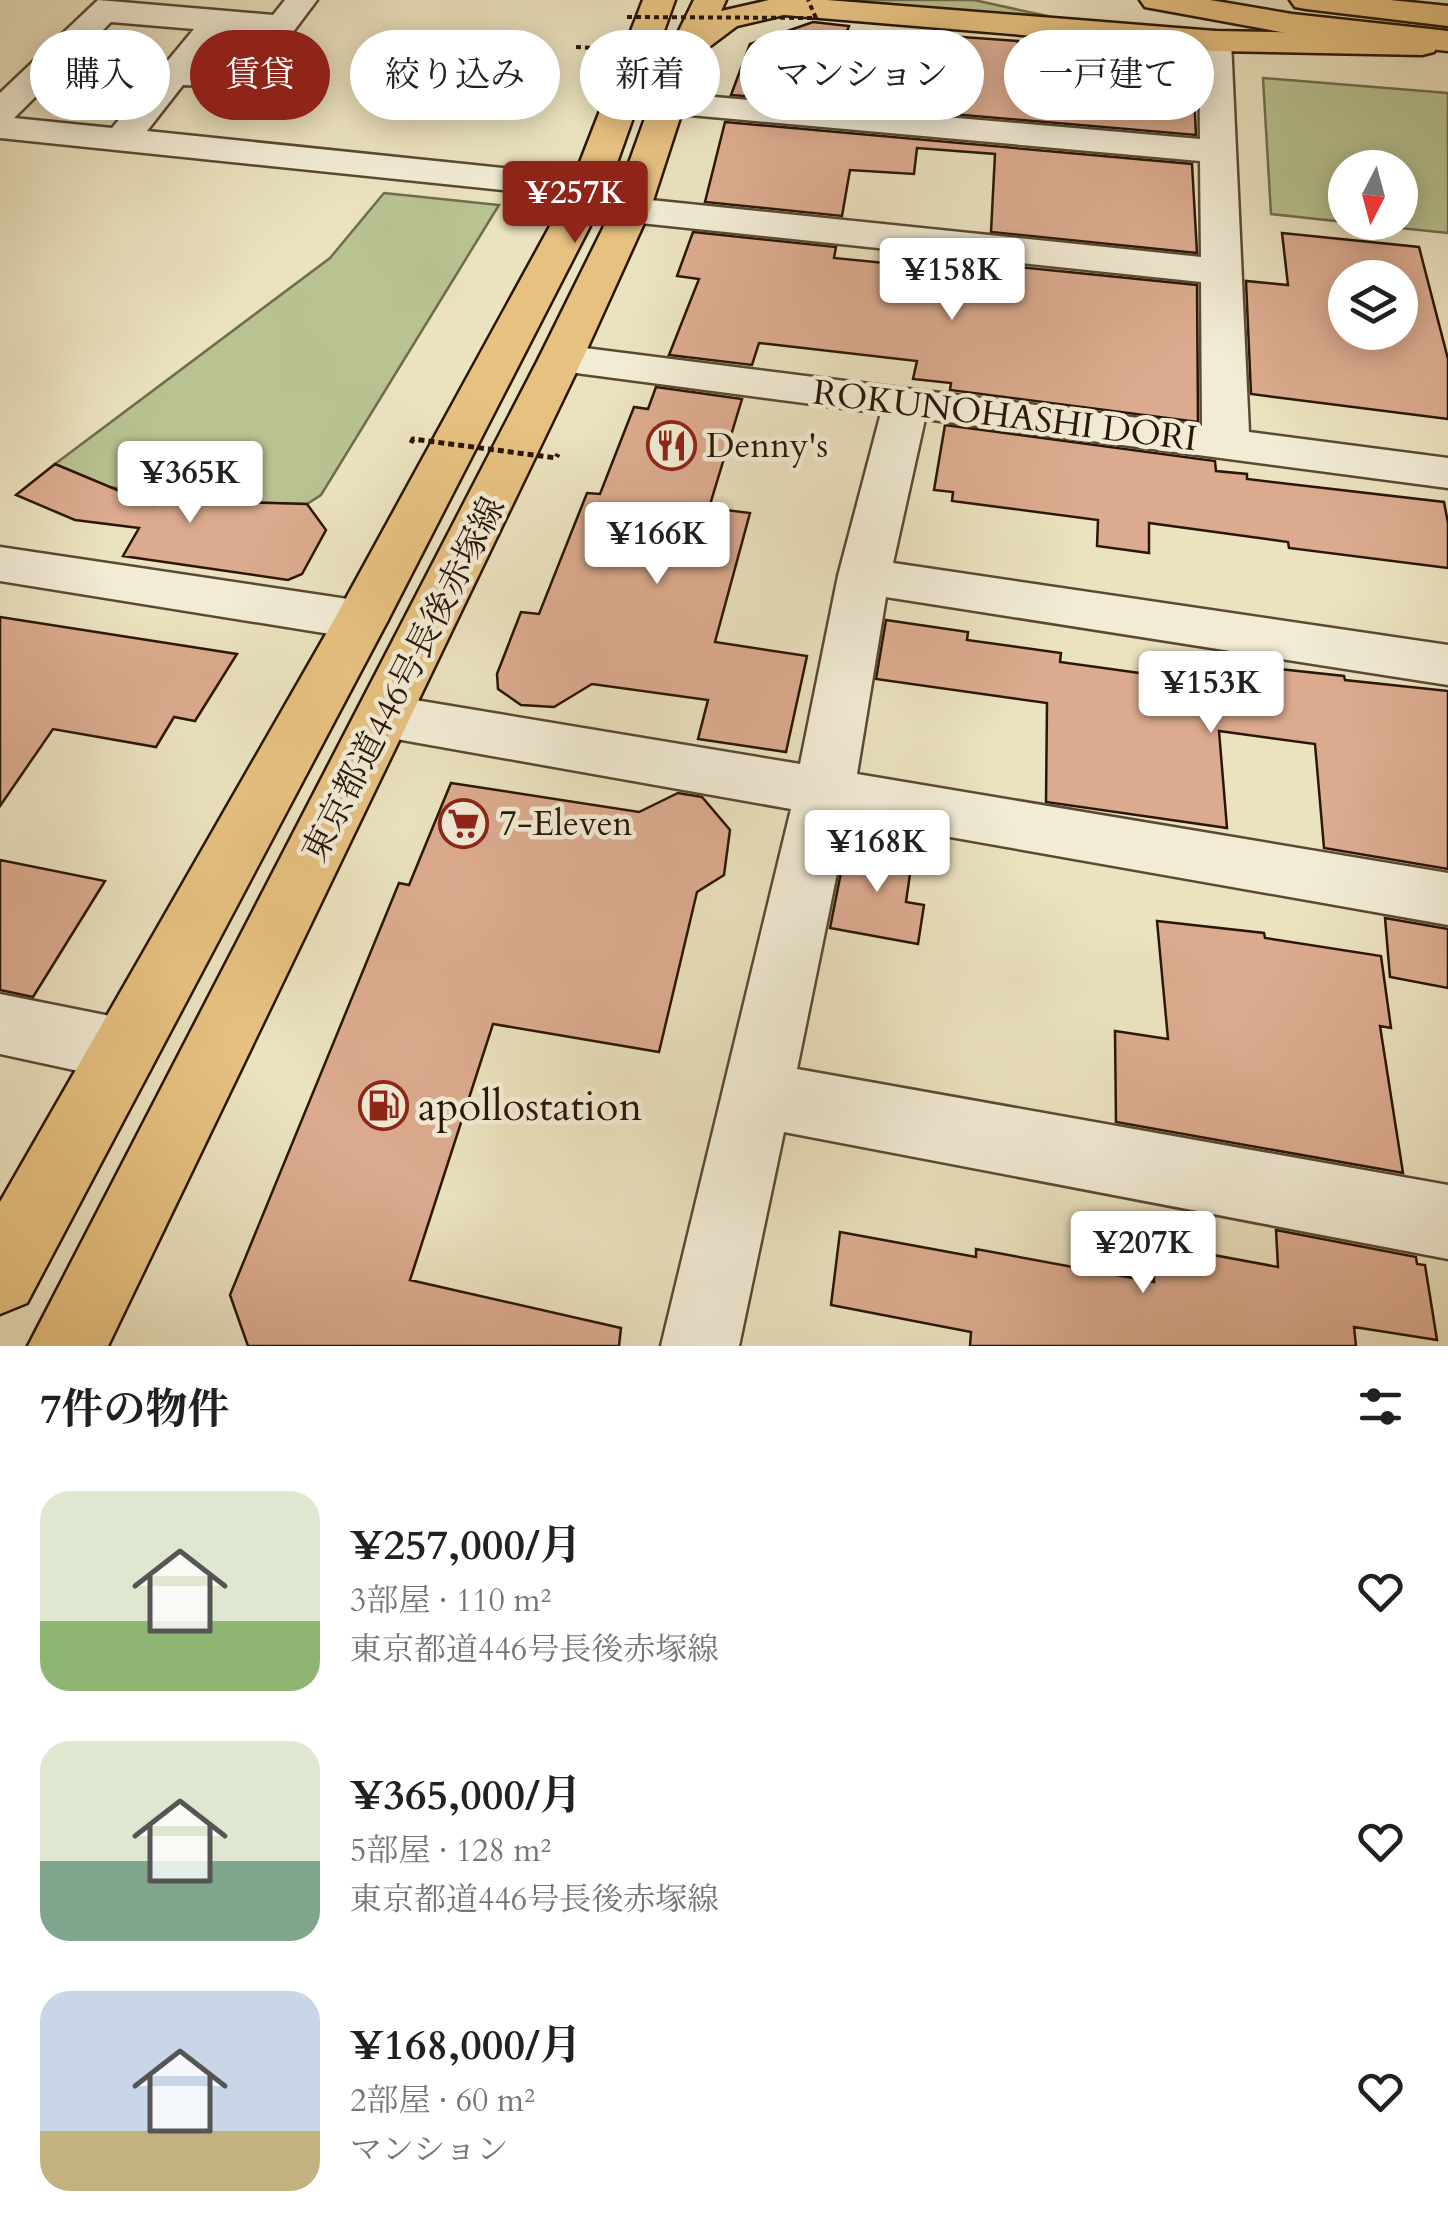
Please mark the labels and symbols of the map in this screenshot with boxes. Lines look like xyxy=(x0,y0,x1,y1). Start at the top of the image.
north arrow xyxy=(1328,150,1418,240)
pin: ¥257K xyxy=(505,161,645,246)
pin: ¥158K xyxy=(882,238,1022,323)
street label: ROKUNOHASHI DORI xyxy=(810,369,1200,463)
restaurant icon: Denny's xyxy=(645,419,697,471)
place label: Denny's xyxy=(706,422,828,470)
pin: ¥365K xyxy=(120,441,260,526)
street label: 東京都道446号長後赤塚線 xyxy=(291,489,517,870)
pin: ¥166K xyxy=(587,502,727,587)
pin: ¥153K xyxy=(1141,651,1281,736)
supermarket icon: 7-Eleven xyxy=(438,797,490,849)
place label: 7-Eleven xyxy=(499,800,633,848)
pin: ¥168K xyxy=(807,810,947,895)
place label: apollostation xyxy=(418,1078,643,1135)
fuel station icon: apollostation xyxy=(357,1079,409,1131)
pin: ¥207K xyxy=(1073,1211,1213,1296)

